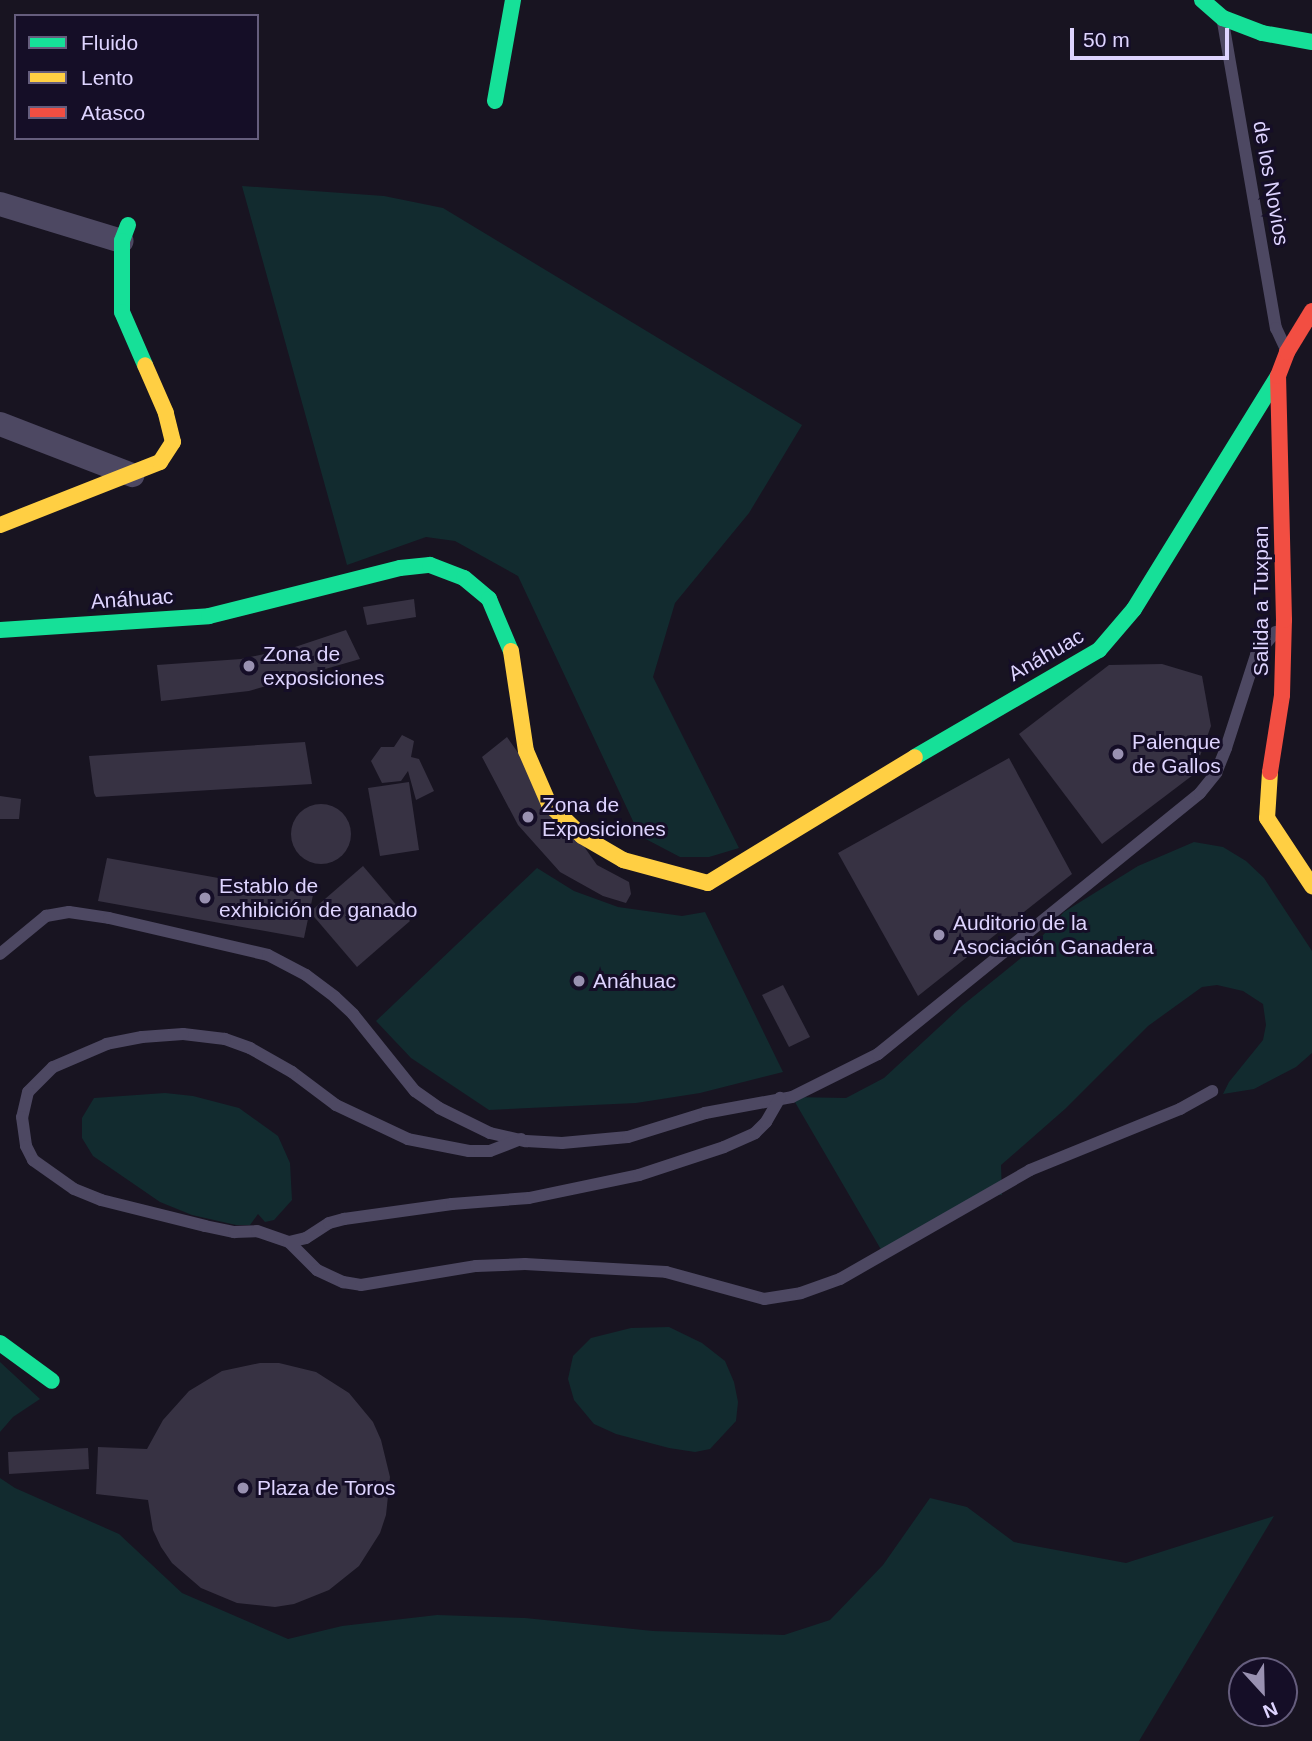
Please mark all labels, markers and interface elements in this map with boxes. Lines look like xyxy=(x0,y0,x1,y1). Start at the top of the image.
legend xyxy=(14,14,259,140)
scale bar xyxy=(1074,14,1233,58)
text: 50 m xyxy=(1083,28,1130,51)
text: Fluido xyxy=(81,31,138,54)
text: Lento xyxy=(81,66,134,89)
text: Atasco xyxy=(81,101,145,124)
street label: de los Novios xyxy=(1248,119,1294,247)
street label: Salida a Tuxpan xyxy=(1248,526,1274,676)
street label: Anáhuac xyxy=(90,584,174,614)
street label: Anáhuac xyxy=(1004,623,1088,687)
place label: Zona de exposiciones xyxy=(263,641,384,691)
marker: Zona de exposiciones xyxy=(241,658,257,674)
place label: Palenque de Gallos xyxy=(1132,729,1221,779)
marker: Palenque de Gallos xyxy=(1110,746,1126,762)
place label: Zona de Exposiciones xyxy=(542,792,666,842)
marker: Zona de Exposiciones xyxy=(520,809,536,825)
place label: Establo de exhibición de ganado xyxy=(219,873,417,923)
marker: Establo de exhibición de ganado xyxy=(197,890,213,906)
place label: Auditorio de la Asociación Ganadera xyxy=(953,910,1154,960)
marker: Auditorio de la Asociación Ganadera xyxy=(931,927,947,943)
place label: Anáhuac xyxy=(593,968,676,994)
marker: Anáhuac xyxy=(571,973,587,989)
place label: Plaza de Toros xyxy=(257,1475,396,1501)
marker: Plaza de Toros xyxy=(235,1480,251,1496)
north arrow xyxy=(1228,1657,1298,1727)
text: N xyxy=(1260,1698,1281,1722)

